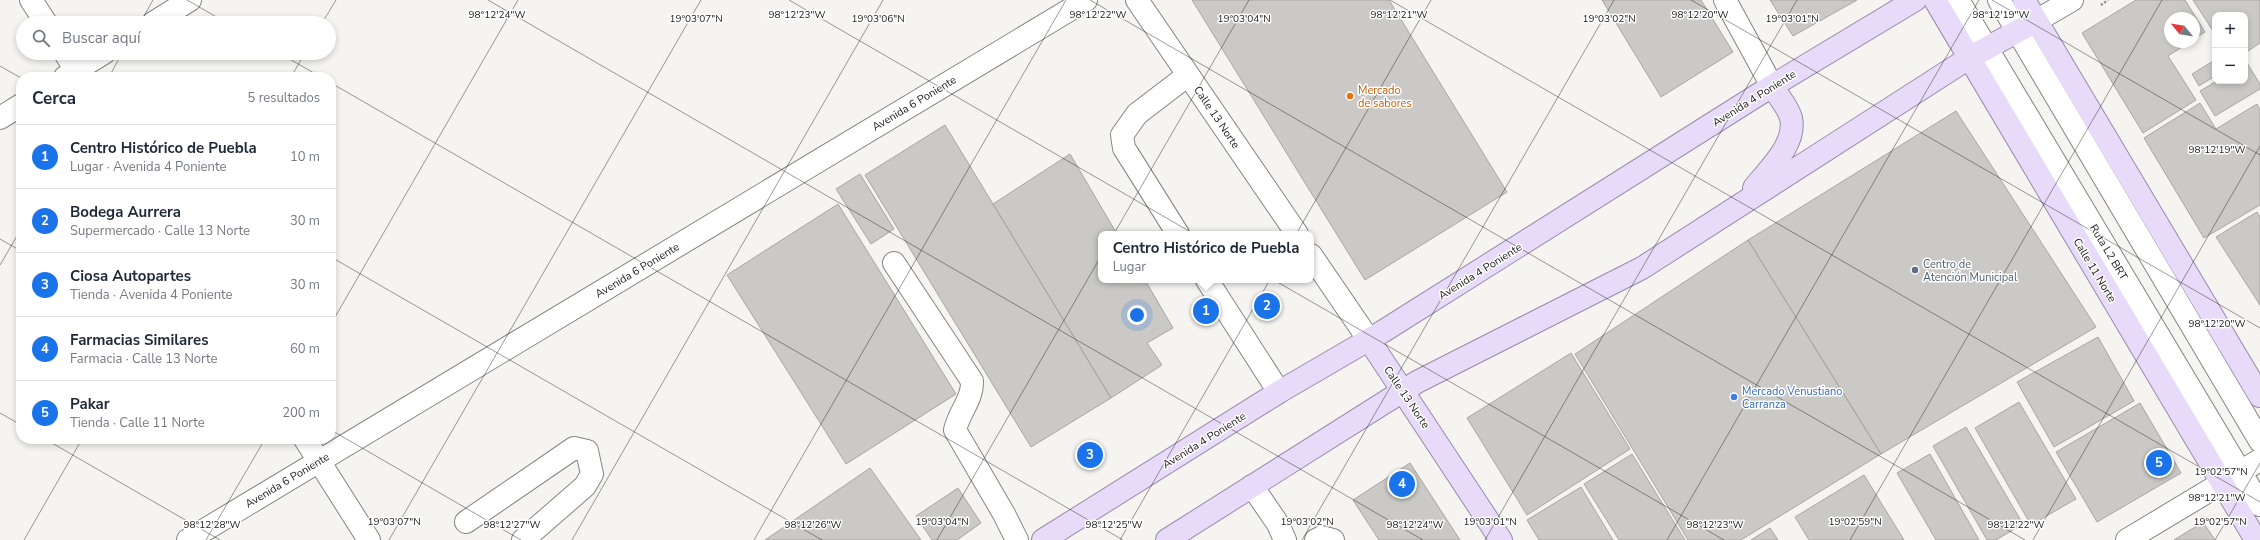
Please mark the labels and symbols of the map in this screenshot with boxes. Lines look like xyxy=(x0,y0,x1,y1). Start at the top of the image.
text: 98°12'24"W xyxy=(469,8,525,22)
text: 98°12'23"W xyxy=(769,8,825,22)
text: 98°12'22"W xyxy=(1070,8,1126,22)
text: 98°12'21"W xyxy=(1371,8,1427,22)
text: 98°12'20"W xyxy=(1672,8,1728,22)
text: 98°12'19"W xyxy=(1973,8,2029,22)
text: 19°03'07"N xyxy=(669,12,723,26)
text: 19°03'06"N xyxy=(851,12,905,26)
text: 19°03'04"N xyxy=(1217,12,1271,26)
text: 19°03'02"N xyxy=(1582,12,1636,26)
text: 19°03'01"N xyxy=(1765,12,1819,26)
north arrow xyxy=(2164,12,2200,48)
street label: Avenida 4 Poniente xyxy=(1710,67,1799,130)
street label: Avenida 6 Poniente xyxy=(869,72,959,135)
street label: Calle 13 Norte xyxy=(1190,83,1243,152)
place label: Mercado de sabores xyxy=(1358,83,1412,111)
marker: Mercado de sabores xyxy=(1345,91,1355,101)
text: 98°12'19"W xyxy=(2189,143,2245,157)
street label: Ruta L2 BRT xyxy=(2086,222,2131,283)
street label: Calle 11 Norte xyxy=(2070,235,2120,305)
street label: Avenida 6 Poniente xyxy=(592,239,682,302)
street label: Avenida 4 Poniente xyxy=(1436,240,1525,303)
place label: Centro de Atención Municipal xyxy=(1923,257,2018,285)
marker: Centro de Atención Municipal xyxy=(1910,265,1920,275)
pin: 2 xyxy=(1254,291,1280,321)
pin: 1 xyxy=(1193,296,1219,326)
your location xyxy=(1127,305,1147,325)
text: 98°12'20"W xyxy=(2189,317,2245,331)
street label: Calle 13 Norte xyxy=(1380,363,1433,432)
place label: Mercado Venustiano Carranza xyxy=(1742,384,1842,412)
marker: Mercado Venustiano Carranza xyxy=(1729,392,1739,402)
street label: Avenida 4 Poniente xyxy=(1160,409,1249,472)
pin: 3 xyxy=(1077,440,1103,470)
pin: 5 xyxy=(2146,448,2172,478)
street label: Avenida 6 Poniente xyxy=(242,449,332,512)
text: 19°02'57"N xyxy=(2194,465,2248,479)
pin: 4 xyxy=(1389,469,1415,499)
text: 98°12'21"W xyxy=(2189,491,2245,505)
text: 19°03'07"N xyxy=(367,515,421,529)
text: 19°03'04"N xyxy=(915,515,969,529)
text: 19°03'02"N xyxy=(1280,515,1334,529)
text: 19°03'01"N xyxy=(1463,515,1517,529)
text: 19°02'59"N xyxy=(1828,515,1882,529)
text: 19°02'57"N xyxy=(2193,515,2247,529)
text: 98°12'28"W xyxy=(184,518,240,532)
text: 98°12'27"W xyxy=(484,518,540,532)
text: 98°12'26"W xyxy=(785,518,841,532)
text: 98°12'25"W xyxy=(1086,518,1142,532)
text: 98°12'24"W xyxy=(1387,518,1443,532)
text: 98°12'23"W xyxy=(1687,518,1743,532)
text: 98°12'22"W xyxy=(1988,518,2044,532)

